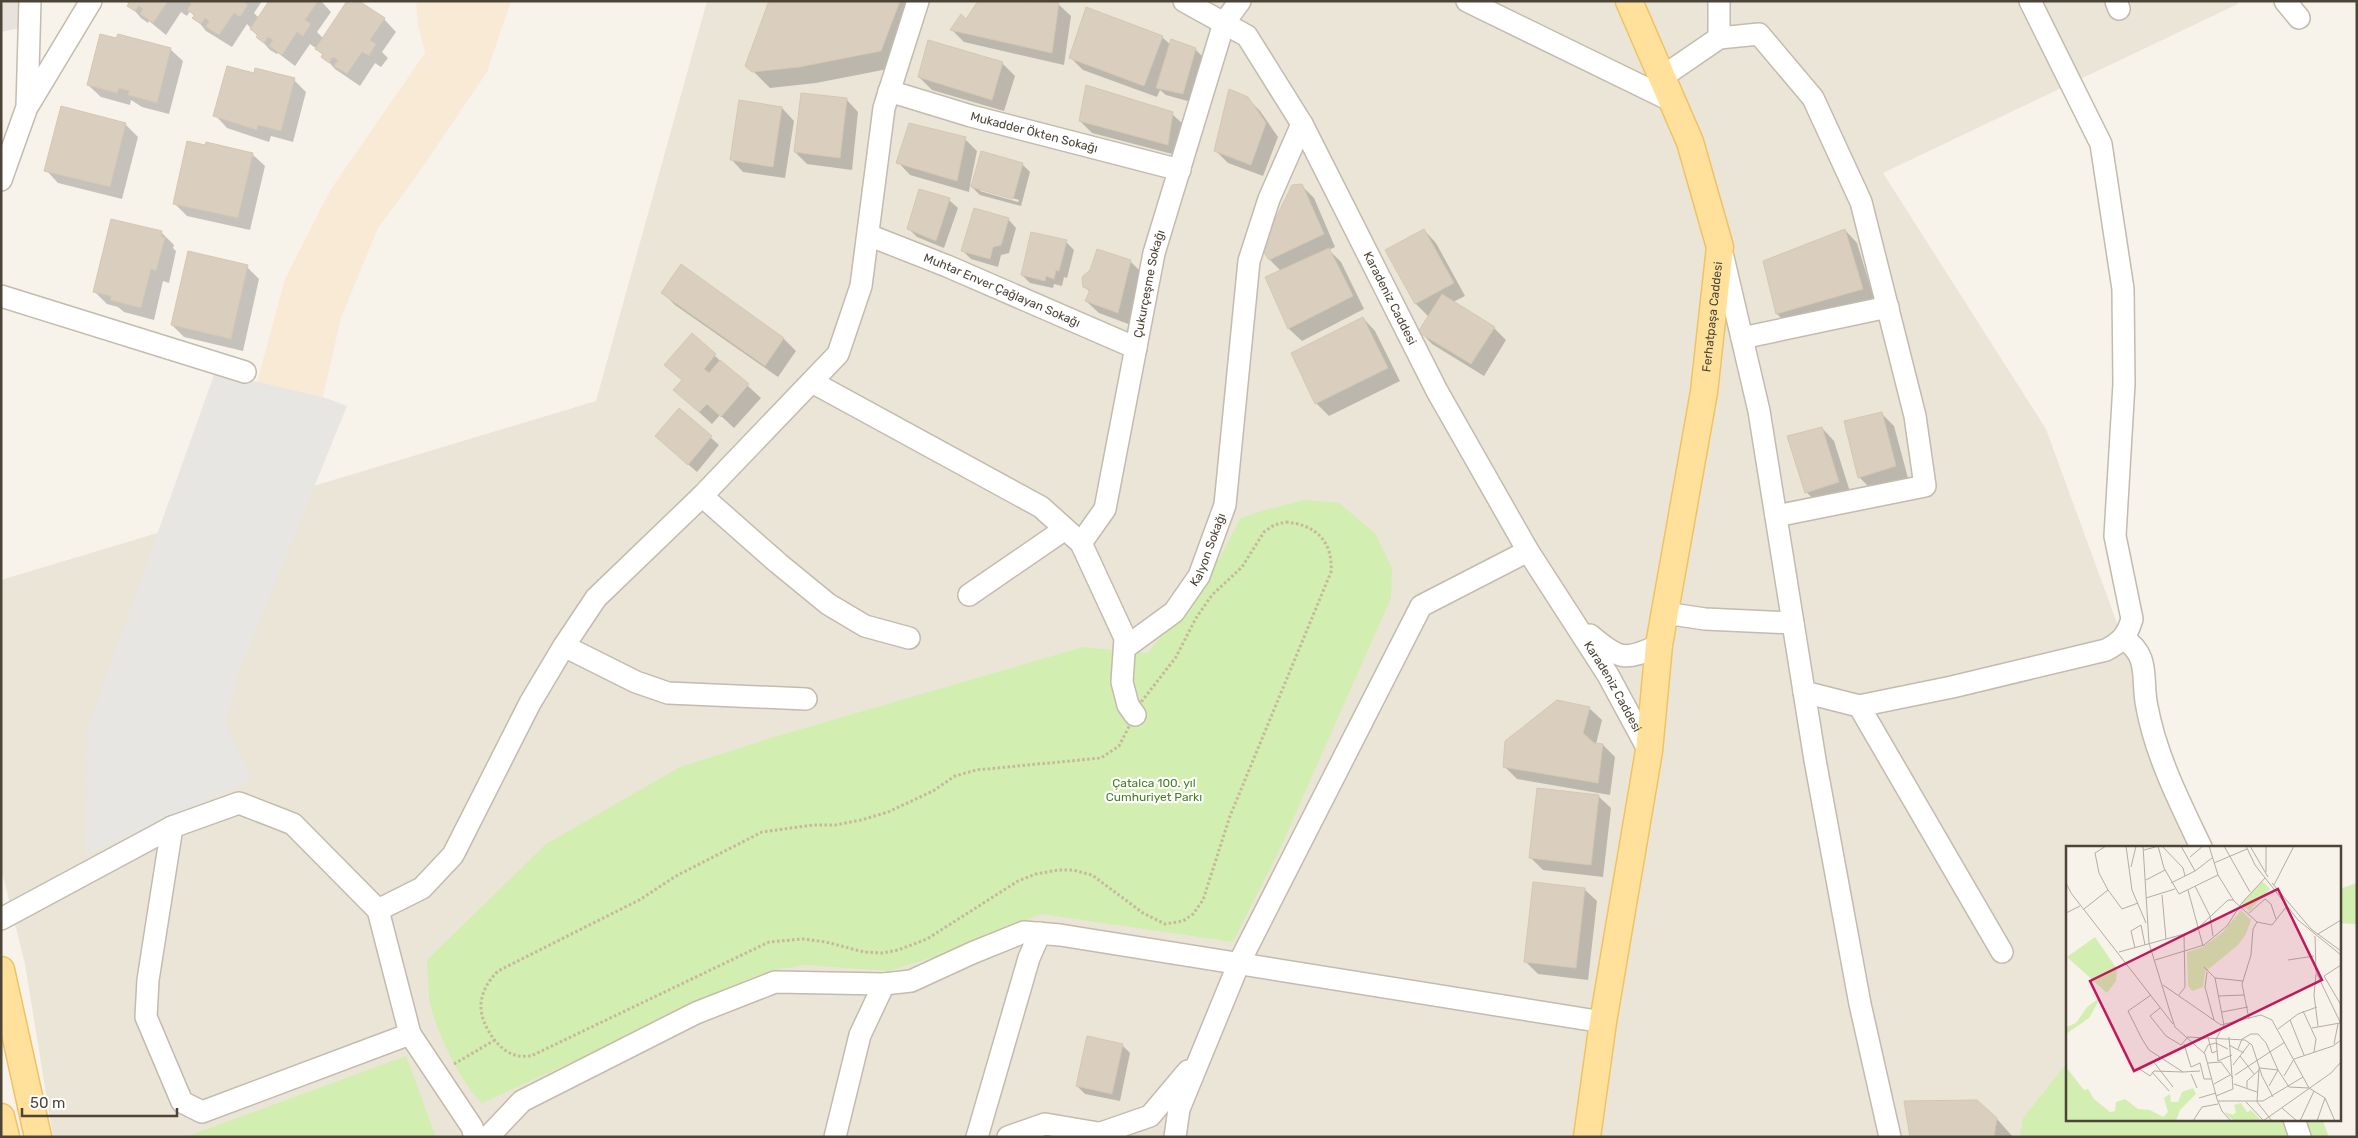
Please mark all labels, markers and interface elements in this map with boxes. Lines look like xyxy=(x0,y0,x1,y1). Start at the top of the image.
street label: Mukadder Ökten Sokağı xyxy=(969,109,1099,155)
street label: Çukurçeşme Sokağı xyxy=(1131,228,1168,339)
street label: Karadeniz Caddesi xyxy=(1361,249,1420,347)
street label: Muhtar Enver Çağlayan Sokağı xyxy=(922,251,1083,330)
street label: Ferhatpaşa Caddesi xyxy=(1699,261,1725,373)
street label: Kalyon Sokağı xyxy=(1187,511,1228,589)
street label: Karadeniz Caddesi xyxy=(1581,638,1644,734)
park label: Çatalca 100. yıl Cumhuriyet Parkı xyxy=(1106,776,1202,804)
inset map xyxy=(2066,846,2340,1120)
scale bar xyxy=(22,1086,178,1118)
text: 50 m xyxy=(30,1094,65,1112)

